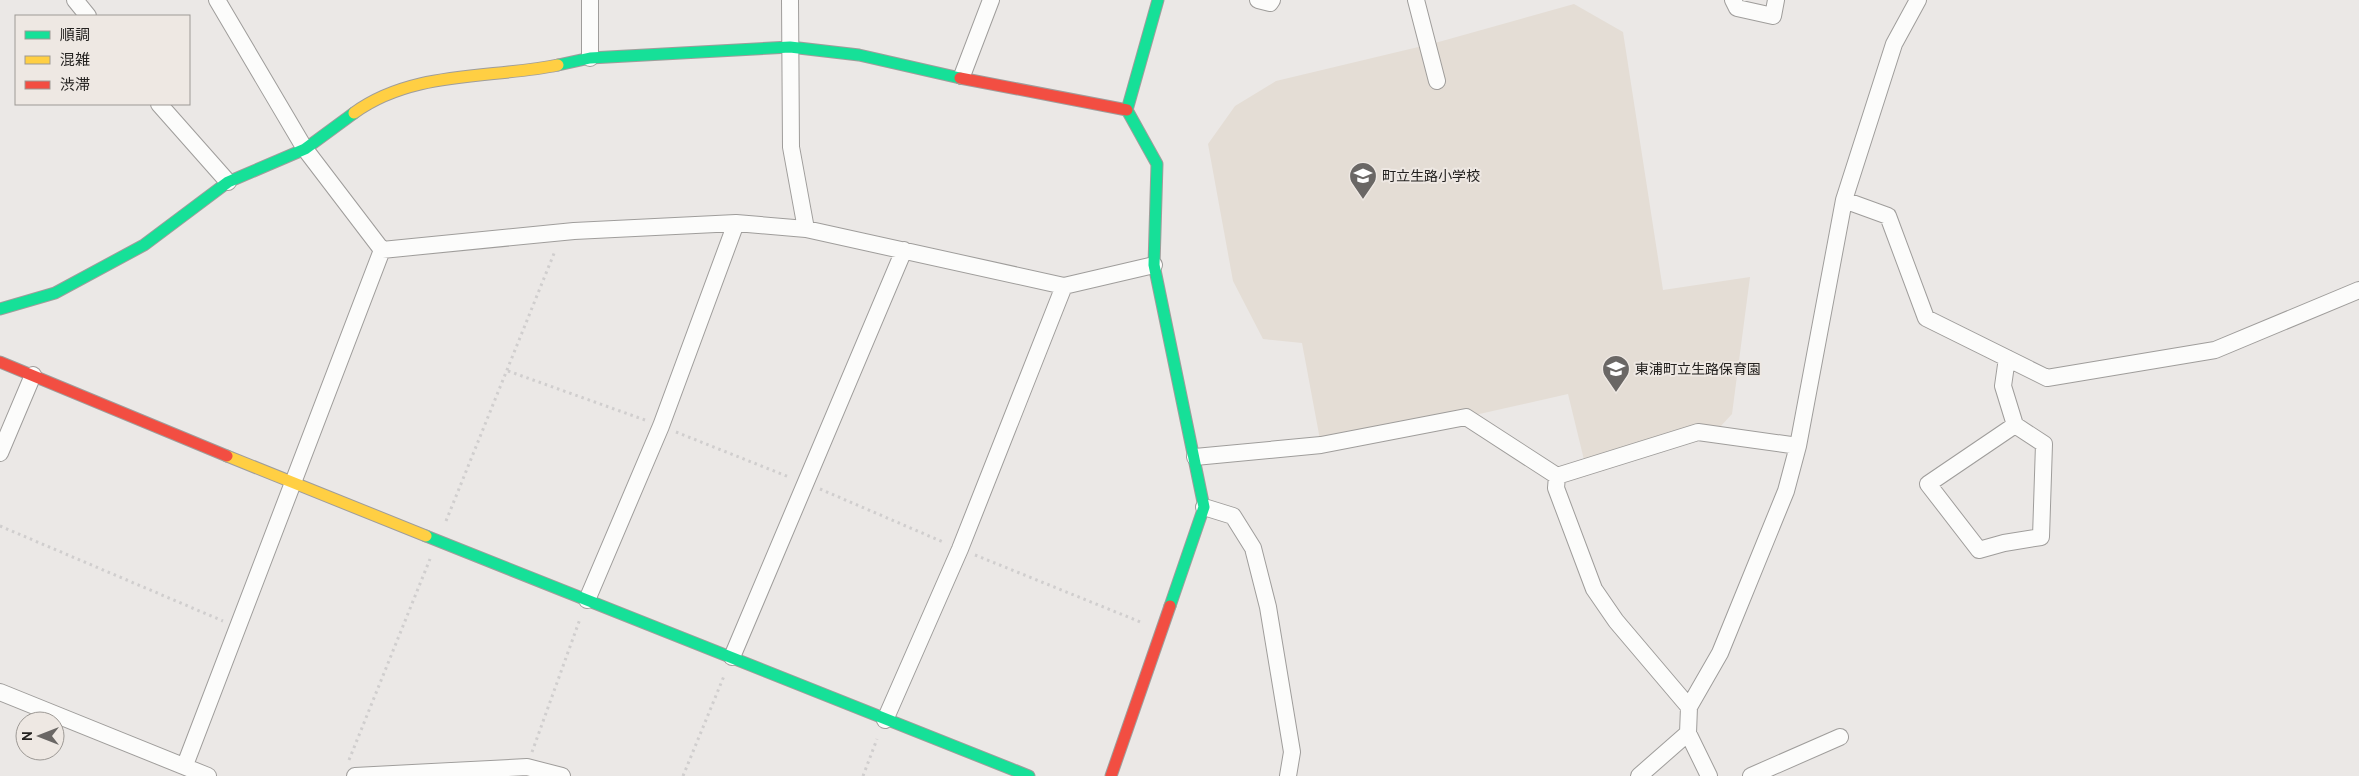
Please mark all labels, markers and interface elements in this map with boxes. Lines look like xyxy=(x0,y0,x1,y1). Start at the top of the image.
legend xyxy=(15,15,190,105)
text: 順調 xyxy=(60,26,90,44)
text: 混雑 xyxy=(60,51,90,69)
text: 渋滞 xyxy=(60,76,90,94)
school or university icon: 町立生路小学校 xyxy=(1348,161,1378,200)
place label: 町立生路小学校 xyxy=(1382,167,1480,185)
school or university icon: 東浦町立生路保育園 xyxy=(1601,354,1631,393)
place label: 東浦町立生路保育園 xyxy=(1635,360,1761,378)
north arrow xyxy=(15,711,65,761)
text: N xyxy=(18,731,36,741)

